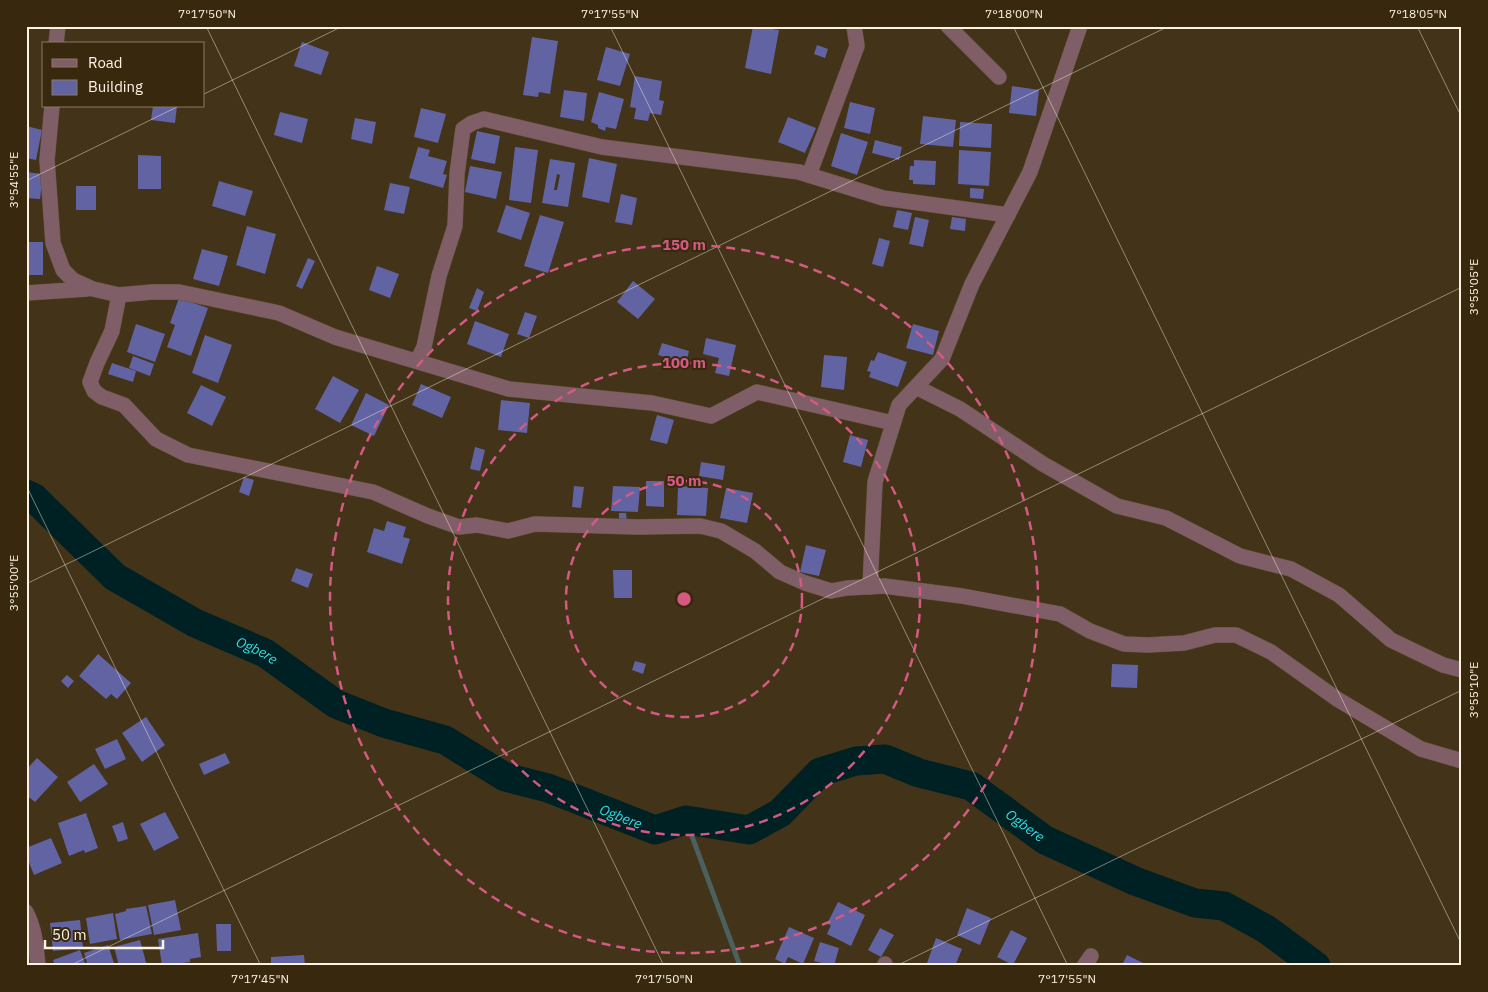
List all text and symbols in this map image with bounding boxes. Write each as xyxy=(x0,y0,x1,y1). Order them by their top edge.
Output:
text: 7°17'50"N xyxy=(178,6,236,21)
text: 7°17'55"N xyxy=(581,6,639,21)
text: 7°18'00"N xyxy=(985,6,1043,21)
text: 7°18'05"N xyxy=(1389,6,1447,21)
legend xyxy=(42,42,205,108)
text: Road xyxy=(88,53,123,72)
text: Building xyxy=(88,77,143,96)
text: 3°54'55"E xyxy=(6,152,21,208)
text: 150 m xyxy=(662,235,706,254)
text: 3°55'05"E xyxy=(1466,259,1481,315)
text: 100 m xyxy=(662,353,706,372)
text: 50 m xyxy=(667,471,701,490)
text: 3°55'00"E xyxy=(6,555,21,611)
centre of rings xyxy=(675,590,693,608)
water label: Ogbere xyxy=(233,633,281,668)
text: 3°55'10"E xyxy=(1466,662,1481,718)
water label: Ogbere xyxy=(597,800,645,833)
water label: Ogbere xyxy=(1002,805,1048,846)
scale bar xyxy=(45,917,162,949)
text: 50 m xyxy=(52,925,87,944)
text: 7°17'45"N xyxy=(231,971,289,986)
text: 7°17'50"N xyxy=(635,971,693,986)
text: 7°17'55"N xyxy=(1038,971,1096,986)

